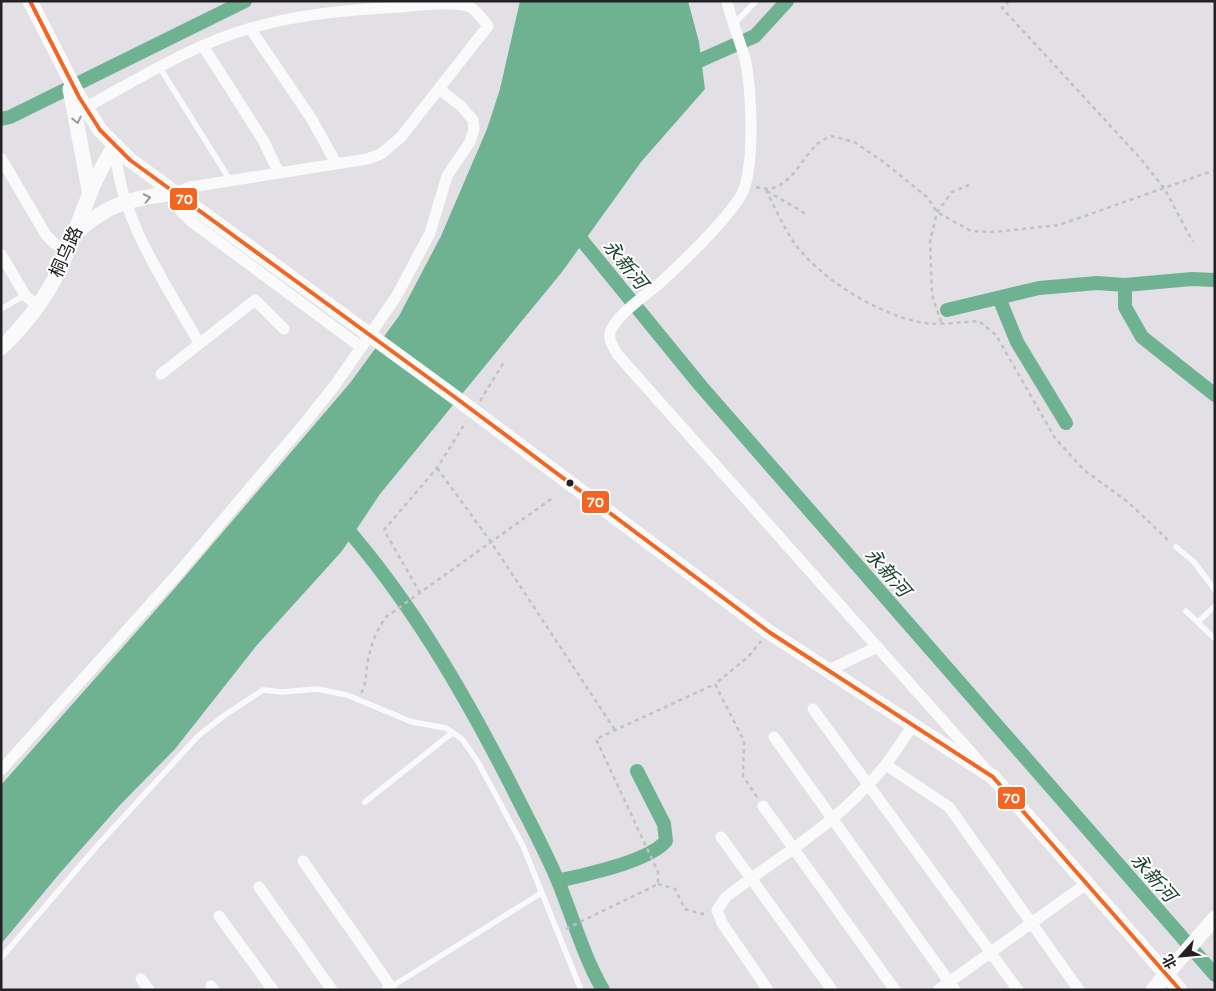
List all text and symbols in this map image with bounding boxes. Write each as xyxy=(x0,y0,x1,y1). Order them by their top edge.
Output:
one-way arrow xyxy=(71,116,82,125)
line badge: 70 xyxy=(169,187,198,211)
text: 70 xyxy=(175,191,193,208)
one-way arrow xyxy=(142,193,151,203)
street label: 桐乌路 xyxy=(45,223,87,281)
water label: 永新河 xyxy=(599,236,654,297)
unlabelled marker xyxy=(565,478,575,488)
line badge: 70 xyxy=(581,490,610,514)
text: 70 xyxy=(586,494,604,511)
water label: 永新河 xyxy=(860,544,917,604)
line badge: 70 xyxy=(997,786,1026,810)
text: 70 xyxy=(1002,790,1020,807)
water label: 永新河 xyxy=(1126,849,1183,909)
north arrow xyxy=(1156,931,1206,981)
text: 北 xyxy=(1159,952,1181,972)

